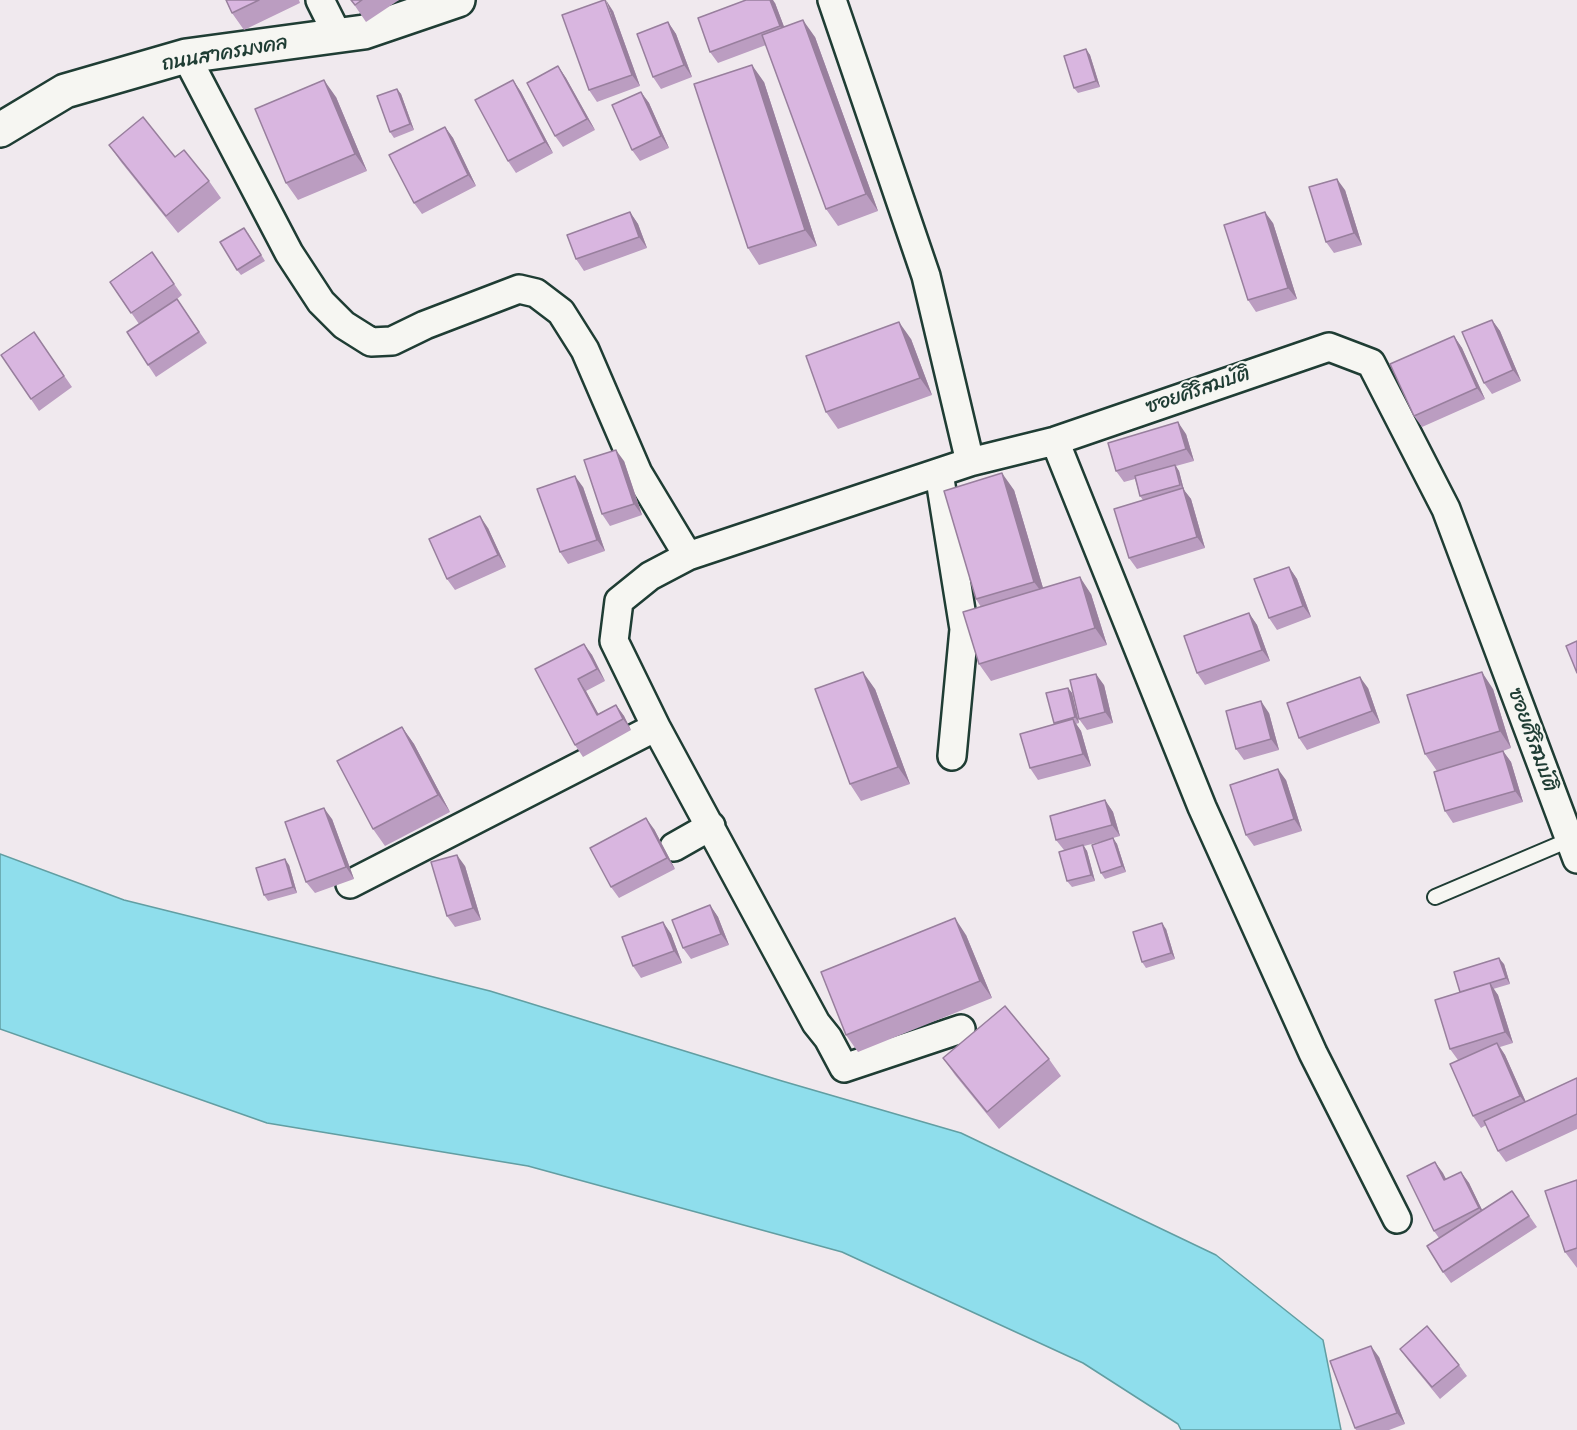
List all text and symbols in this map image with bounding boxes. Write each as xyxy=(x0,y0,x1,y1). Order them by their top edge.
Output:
street label: ถนนสาครมงคล xyxy=(160,31,290,77)
street label: ซอยศิริสมบัติ xyxy=(1143,362,1253,420)
street label: ซอยศิริสมบัติ xyxy=(1502,685,1562,795)

